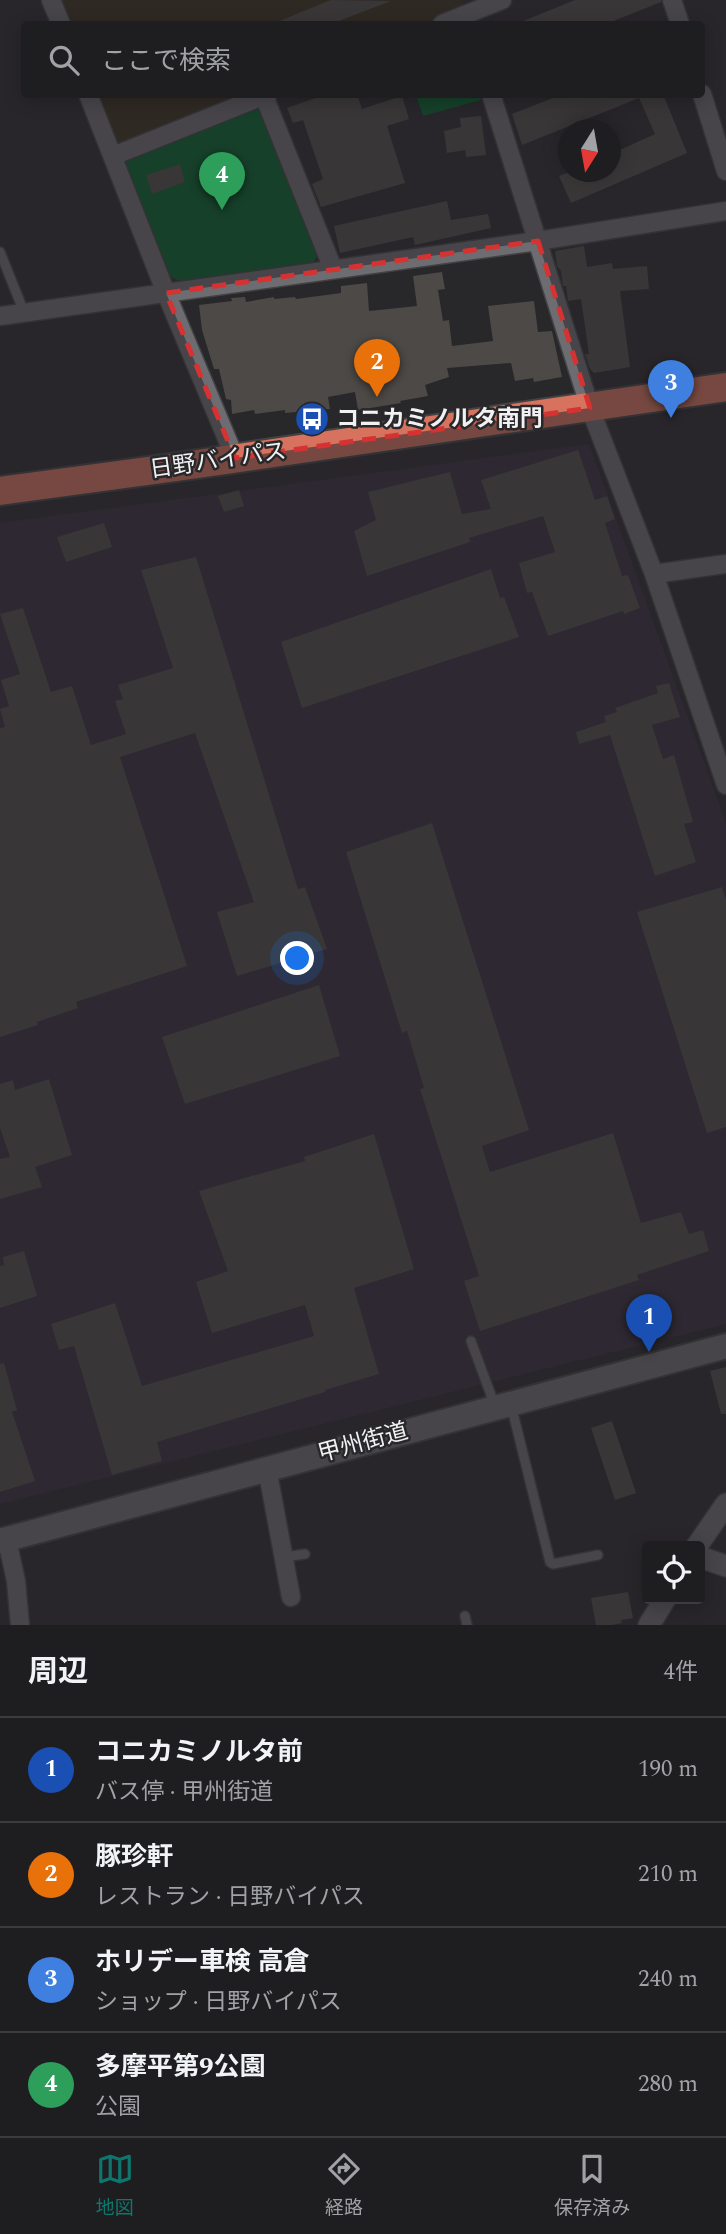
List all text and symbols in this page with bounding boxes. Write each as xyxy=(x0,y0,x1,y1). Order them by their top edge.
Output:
search box xyxy=(21,21,705,98)
icon: search xyxy=(45,41,83,79)
text: ここで検索 xyxy=(101,41,231,81)
north arrow xyxy=(558,119,621,182)
pin: 4 xyxy=(199,152,245,210)
pin: 2 xyxy=(354,339,400,397)
pin: 3 xyxy=(648,360,694,418)
bus stop icon: コニカミノルタ南門 xyxy=(293,400,331,438)
place label: コニカミノルタ南門 xyxy=(336,402,543,437)
street label: 日野バイパス xyxy=(147,434,289,488)
your location xyxy=(280,941,314,975)
pin: 1 xyxy=(626,1294,672,1352)
street label: 甲州街道 xyxy=(314,1414,412,1472)
map controls xyxy=(642,1541,705,1604)
button: locate xyxy=(642,1541,705,1604)
text: 周辺 xyxy=(28,1649,88,1695)
text: 4件 xyxy=(664,1655,698,1690)
text: コニカミノルタ前 xyxy=(95,1732,303,1772)
text: 1 xyxy=(45,1752,57,1787)
text: 190 m xyxy=(638,1752,698,1787)
text: バス停 · 甲州街道 xyxy=(95,1775,273,1810)
text: 豚珍軒 xyxy=(95,1837,173,1877)
text: 2 xyxy=(45,1857,57,1892)
text: 210 m xyxy=(638,1857,698,1892)
text: レストラン · 日野バイパス xyxy=(95,1880,365,1915)
text: ホリデー車検 高倉 xyxy=(95,1942,310,1982)
text: 3 xyxy=(45,1962,57,1997)
text: 240 m xyxy=(638,1962,698,1997)
text: ショップ · 日野バイパス xyxy=(95,1985,342,2020)
text: 多摩平第9公園 xyxy=(95,2047,266,2087)
text: 4 xyxy=(45,2067,57,2102)
text: 280 m xyxy=(638,2067,698,2102)
text: 公園 xyxy=(95,2090,141,2125)
tab: 地図 xyxy=(96,2150,134,2223)
tab: 経路 xyxy=(325,2150,363,2223)
tab: 保存済み xyxy=(554,2150,630,2223)

